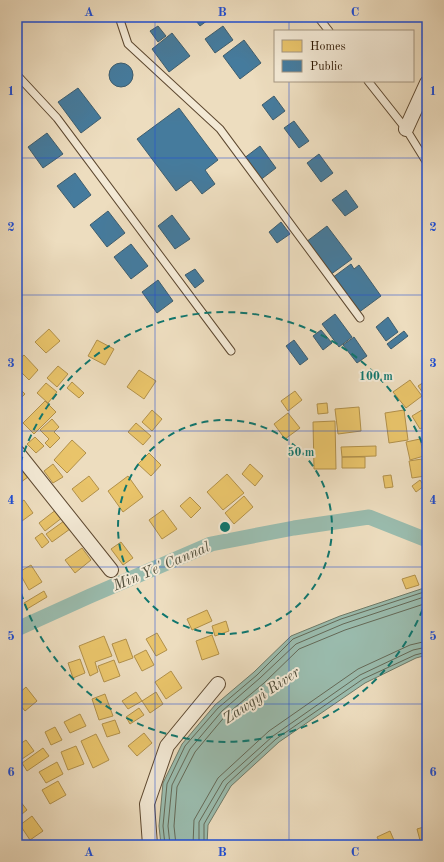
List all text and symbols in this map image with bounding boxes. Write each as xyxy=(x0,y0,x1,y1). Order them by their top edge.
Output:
text: A xyxy=(84,6,94,19)
text: B xyxy=(217,6,227,19)
text: C xyxy=(351,6,359,19)
legend xyxy=(274,30,414,82)
text: Homes xyxy=(310,41,346,53)
text: Public xyxy=(310,61,342,73)
text: 1 xyxy=(7,85,15,98)
text: 1 xyxy=(429,85,437,98)
text: 2 xyxy=(7,221,15,234)
text: 2 xyxy=(429,221,437,234)
text: 3 xyxy=(7,357,15,370)
text: 3 xyxy=(429,357,437,370)
text: 100 m xyxy=(359,371,393,383)
text: 50 m xyxy=(288,446,315,459)
text: 4 xyxy=(7,494,15,507)
text: 4 xyxy=(429,494,437,507)
centre of rings xyxy=(218,520,232,534)
water label: Min Ye' Cannal xyxy=(110,540,213,595)
text: 5 xyxy=(7,630,15,643)
text: 5 xyxy=(429,630,437,643)
water label: Zawgyi River xyxy=(221,665,303,727)
text: 6 xyxy=(7,766,15,779)
text: 6 xyxy=(429,766,437,779)
text: A xyxy=(84,846,94,859)
text: B xyxy=(217,846,227,859)
text: C xyxy=(351,846,359,859)

